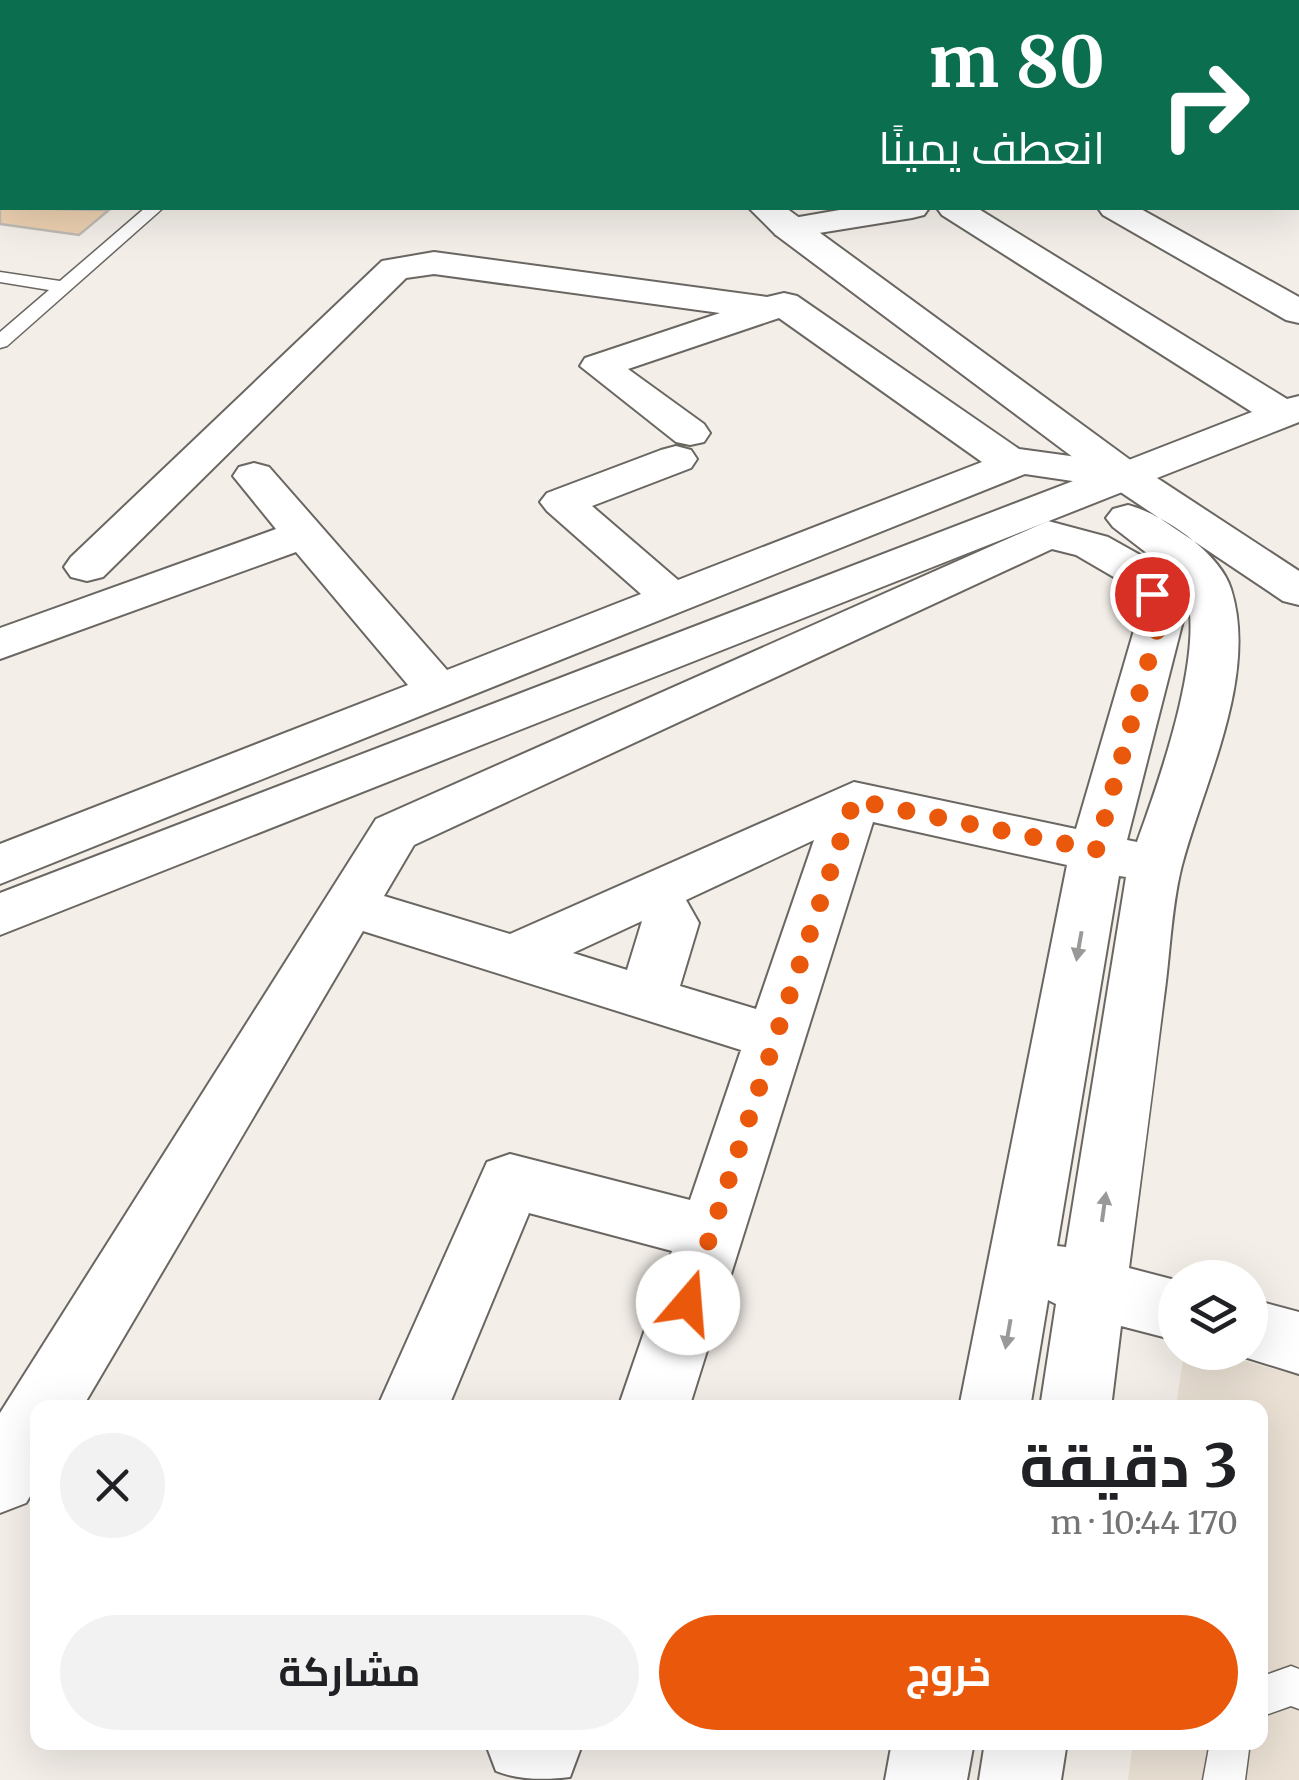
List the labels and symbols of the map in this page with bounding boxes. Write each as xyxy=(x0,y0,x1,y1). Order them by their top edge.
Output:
pin xyxy=(1110,552,1195,637)
one-way arrow xyxy=(1071,930,1086,962)
one-way arrow xyxy=(1097,1191,1113,1222)
position arrow xyxy=(636,1251,740,1355)
one-way arrow xyxy=(999,1319,1015,1350)

